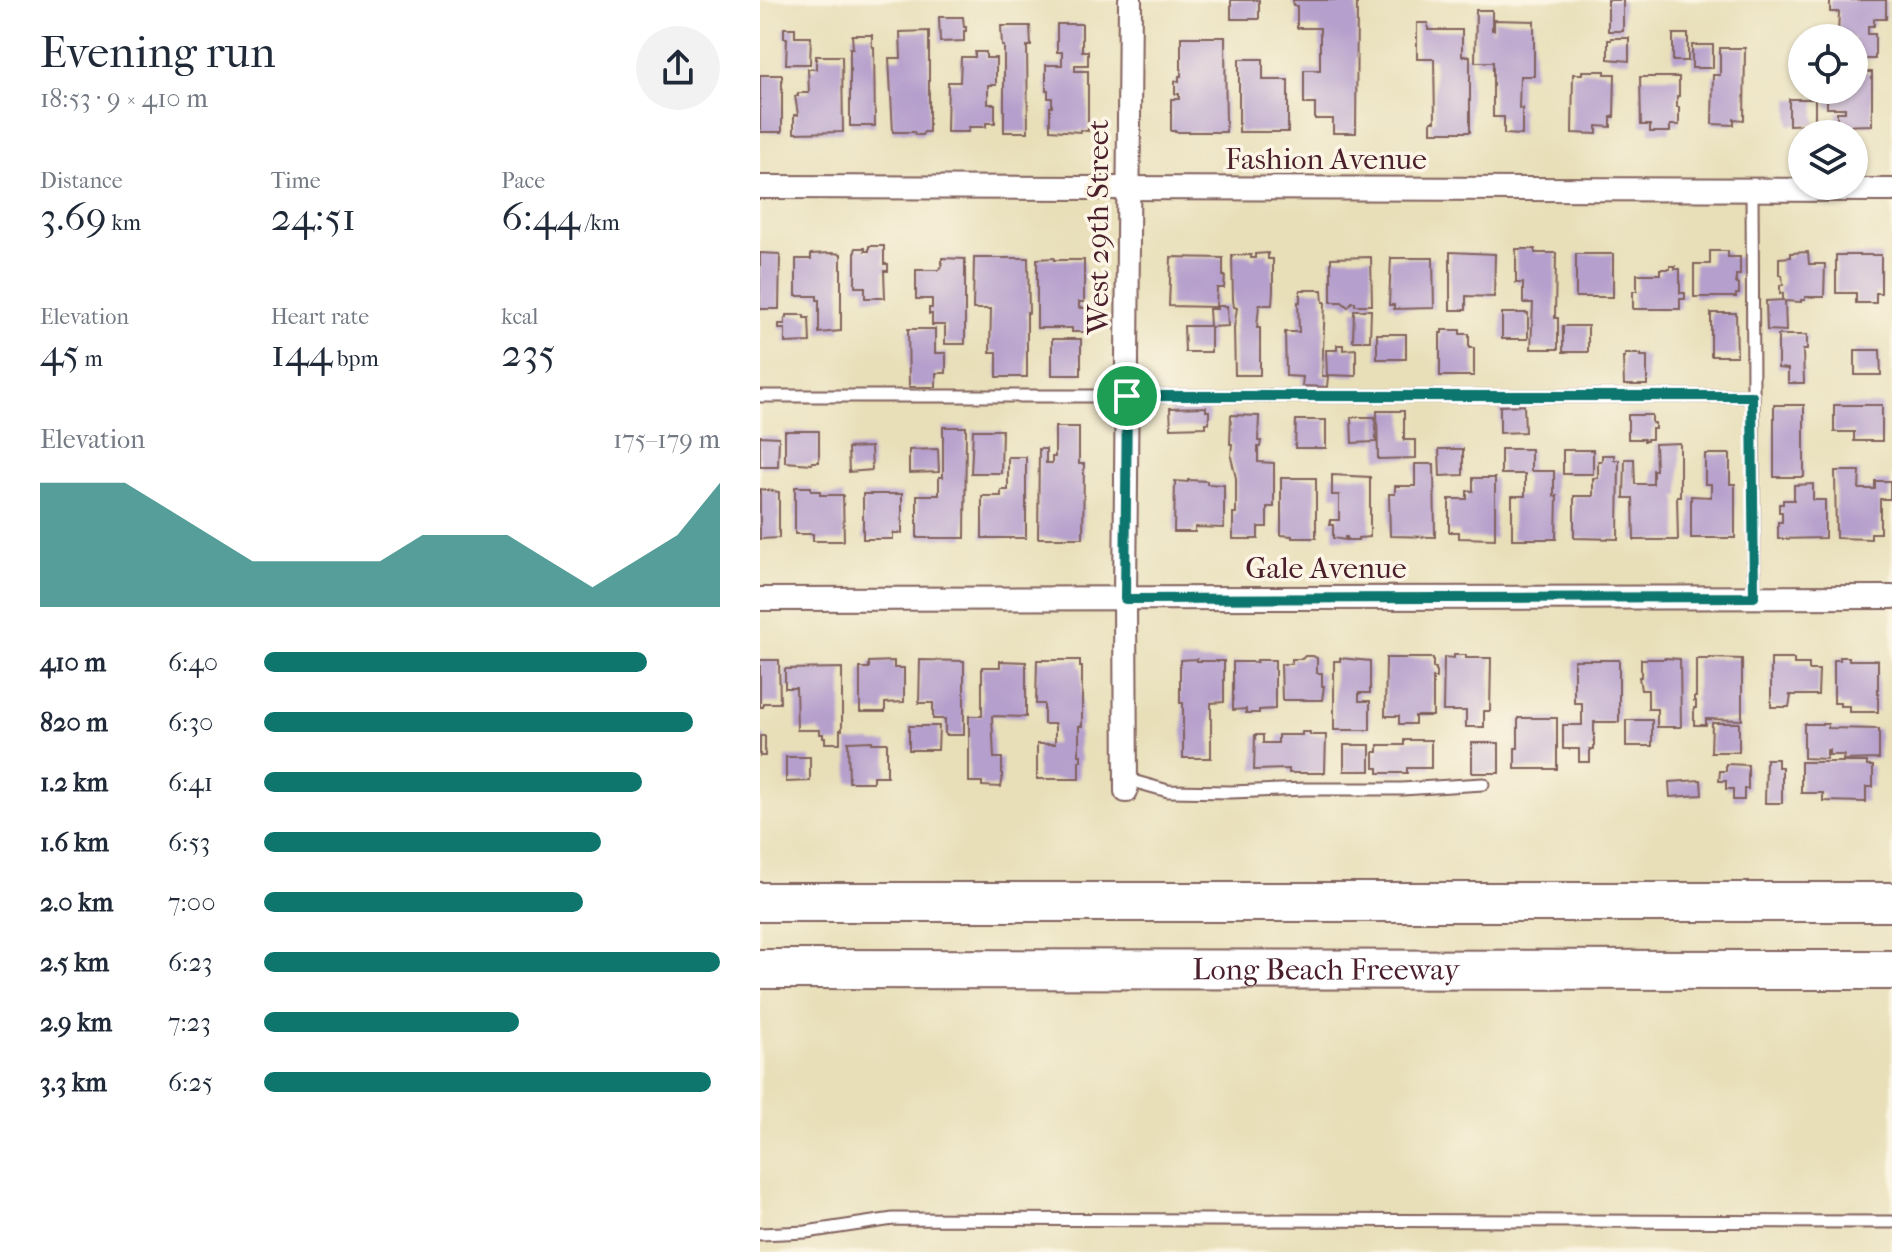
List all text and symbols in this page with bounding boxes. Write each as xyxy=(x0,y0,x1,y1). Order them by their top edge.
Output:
map controls xyxy=(1788,24,1868,200)
button: locate xyxy=(1788,24,1868,104)
button: share xyxy=(636,26,720,110)
text: Evening run xyxy=(40,27,275,78)
text: 18:53 · 9 × 410 m xyxy=(40,83,208,114)
street label: West 29th Street xyxy=(1081,119,1116,335)
button: layers xyxy=(1788,120,1868,200)
street label: Fashion Avenue xyxy=(1225,142,1427,177)
text: Distance xyxy=(40,168,123,194)
text: Time xyxy=(271,168,321,194)
text: Pace xyxy=(501,168,545,194)
text: 3.69 xyxy=(40,194,107,240)
text: 24:51 xyxy=(271,194,356,240)
text: 6:44 xyxy=(501,194,580,240)
text: km xyxy=(107,210,141,236)
text: /km xyxy=(580,210,620,236)
text: Elevation xyxy=(40,304,129,330)
text: Heart rate xyxy=(271,304,369,330)
text: kcal xyxy=(501,304,538,330)
text: 45 xyxy=(40,330,80,376)
text: 144 xyxy=(271,330,332,376)
text: 235 xyxy=(501,330,556,376)
text: m xyxy=(80,346,103,372)
text: bpm xyxy=(332,346,379,372)
pin xyxy=(1093,362,1161,430)
icon: arrive xyxy=(1105,374,1149,418)
text: Elevation xyxy=(40,424,145,455)
text: 175–179 m xyxy=(613,424,720,455)
street label: Gale Avenue xyxy=(1245,551,1407,586)
text: 410 m xyxy=(40,647,106,678)
text: 6:40 xyxy=(168,647,218,678)
text: 820 m xyxy=(40,707,108,738)
text: 6:30 xyxy=(168,707,213,738)
text: 1.2 km xyxy=(40,767,108,798)
text: 6:41 xyxy=(168,767,213,798)
text: 1.6 km xyxy=(40,827,109,858)
text: 6:53 xyxy=(168,827,210,858)
text: 2.0 km xyxy=(40,887,113,918)
text: 7:00 xyxy=(168,887,216,918)
text: 2.5 km xyxy=(40,947,109,978)
text: 6:23 xyxy=(168,947,212,978)
street label: Long Beach Freeway xyxy=(1192,952,1461,988)
text: 2.9 km xyxy=(40,1007,112,1038)
text: 7:23 xyxy=(168,1007,211,1038)
text: 3.3 km xyxy=(40,1067,107,1098)
text: 6:25 xyxy=(168,1067,213,1098)

